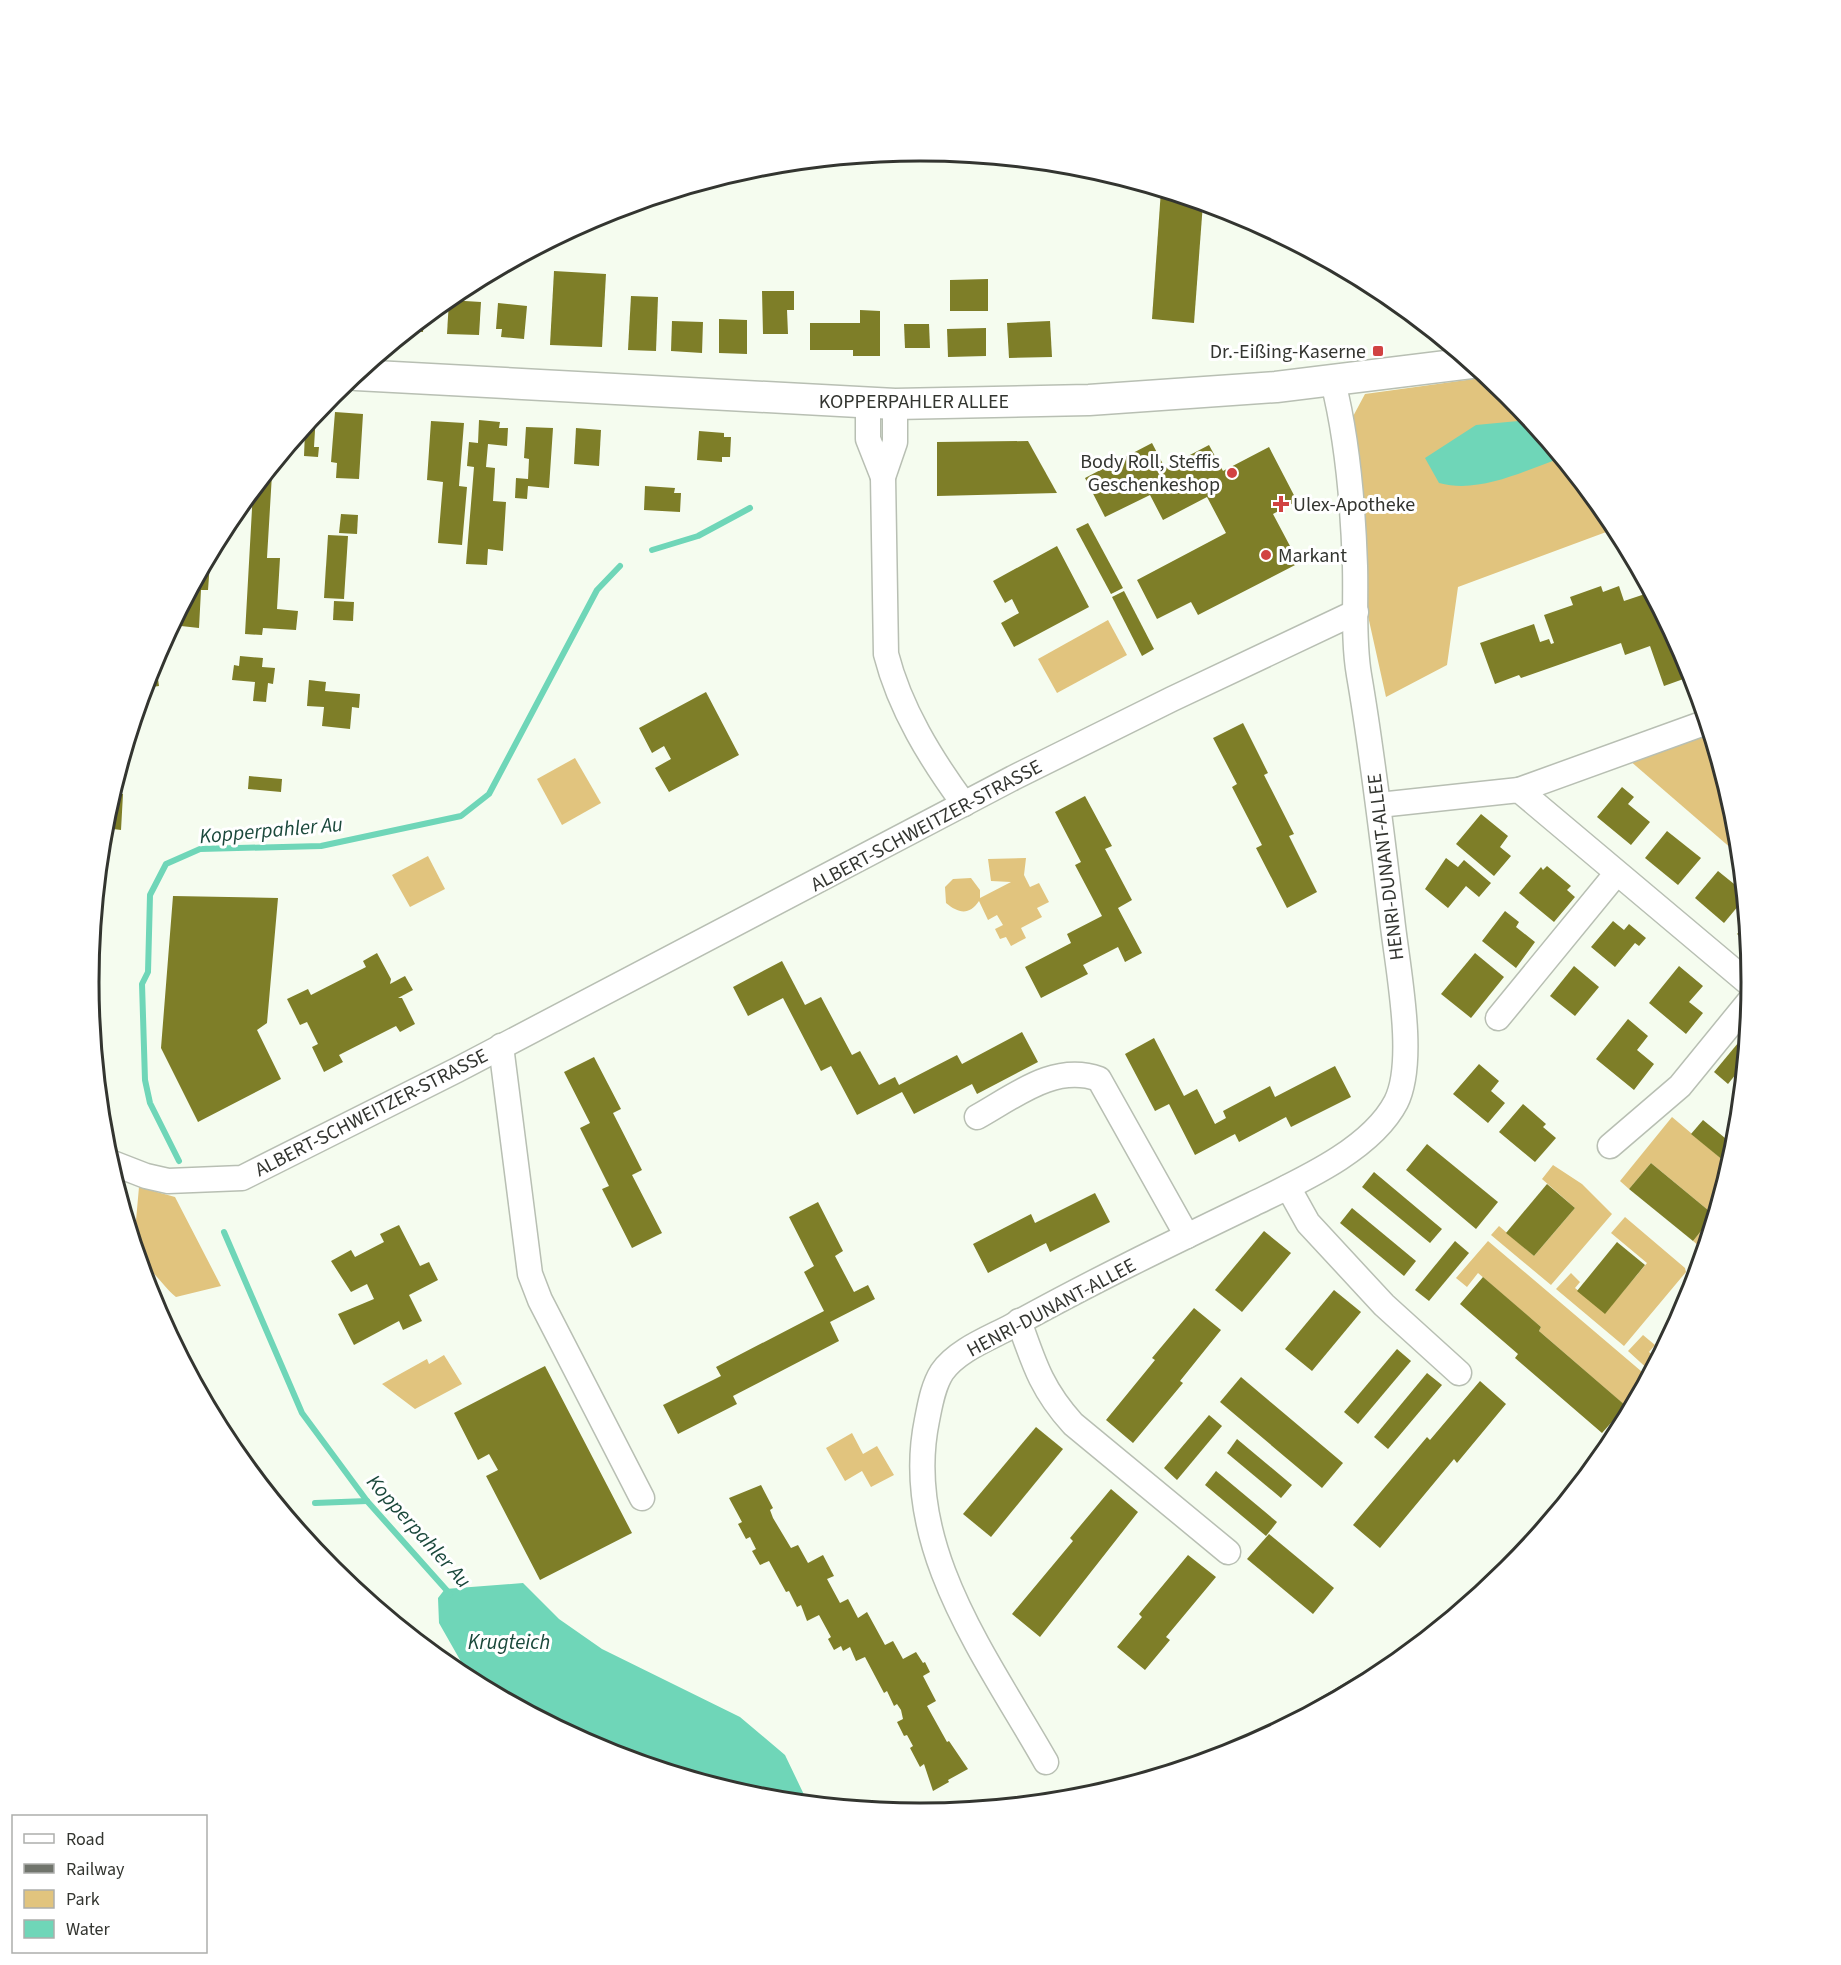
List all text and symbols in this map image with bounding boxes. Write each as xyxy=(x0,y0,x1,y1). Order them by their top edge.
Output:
place label: Dr.-Eißing-Kaserne xyxy=(1210,338,1366,366)
marker: Dr.-Eißing-Kaserne xyxy=(1371,344,1385,358)
street label: KOPPERPAHLER ALLEE xyxy=(819,388,1009,416)
place label: Body Roll, Steffis Geschenkeshop xyxy=(1080,448,1220,499)
marker: Body Roll, Steffis Geschenkeshop xyxy=(1225,466,1239,480)
place label: Ulex-Apotheke xyxy=(1293,491,1415,519)
marker: Ulex-Apotheke xyxy=(1274,497,1288,511)
place label: Markant xyxy=(1278,542,1347,570)
marker: Markant xyxy=(1259,548,1273,562)
street label: ALBERT-SCHWEITZER-STRASSE xyxy=(806,753,1047,899)
street label: HENRI-DUNANT-ALLEE xyxy=(1361,772,1411,962)
water label: Kopperpahler Au xyxy=(198,809,344,851)
street label: ALBERT-SCHWEITZER-STRASSE xyxy=(250,1042,493,1184)
street label: HENRI-DUNANT-ALLEE xyxy=(962,1251,1141,1364)
water label: Kopperpahler Au xyxy=(360,1468,478,1594)
water label: Krugteich xyxy=(468,1627,550,1657)
legend xyxy=(12,1815,207,1953)
text: Road xyxy=(66,1827,105,1852)
text: Railway xyxy=(66,1857,125,1882)
text: Park xyxy=(66,1887,100,1912)
text: Water xyxy=(66,1917,110,1942)

